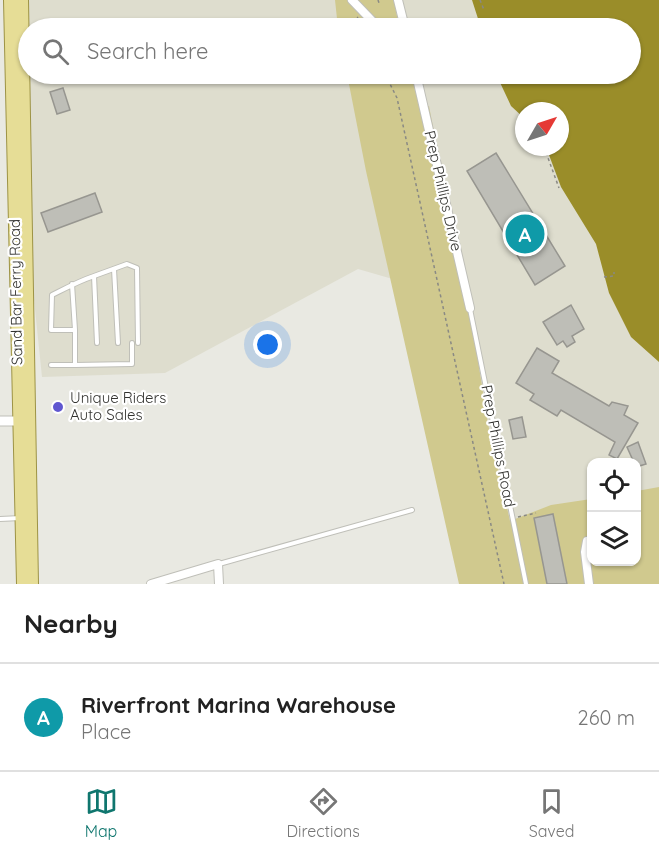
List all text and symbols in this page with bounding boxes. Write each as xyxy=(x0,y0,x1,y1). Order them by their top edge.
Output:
search box xyxy=(18,18,641,84)
icon: search xyxy=(39,35,72,68)
text: Search here xyxy=(87,37,208,65)
north arrow xyxy=(515,102,569,156)
street label: Prep Phillips Drive xyxy=(420,129,467,253)
pin: A xyxy=(506,212,544,256)
street label: Sand Bar Ferry Road xyxy=(5,219,26,365)
your location xyxy=(253,330,282,359)
street label: Prep Phillips Road xyxy=(477,383,520,509)
place label: Unique Riders Auto Sales xyxy=(70,388,166,424)
marker: Unique Riders Auto Sales xyxy=(51,400,65,414)
map controls xyxy=(587,458,641,566)
button: locate xyxy=(587,458,641,512)
button: layers xyxy=(587,512,641,566)
text: Nearby xyxy=(24,607,118,640)
text: Riverfront Marina Warehouse xyxy=(81,691,396,719)
text: A xyxy=(37,705,50,730)
text: 260 m xyxy=(578,705,635,730)
text: Place xyxy=(81,719,131,744)
tab: Map xyxy=(85,785,118,841)
tab: Directions xyxy=(287,785,360,841)
tab: Saved xyxy=(529,785,574,841)

